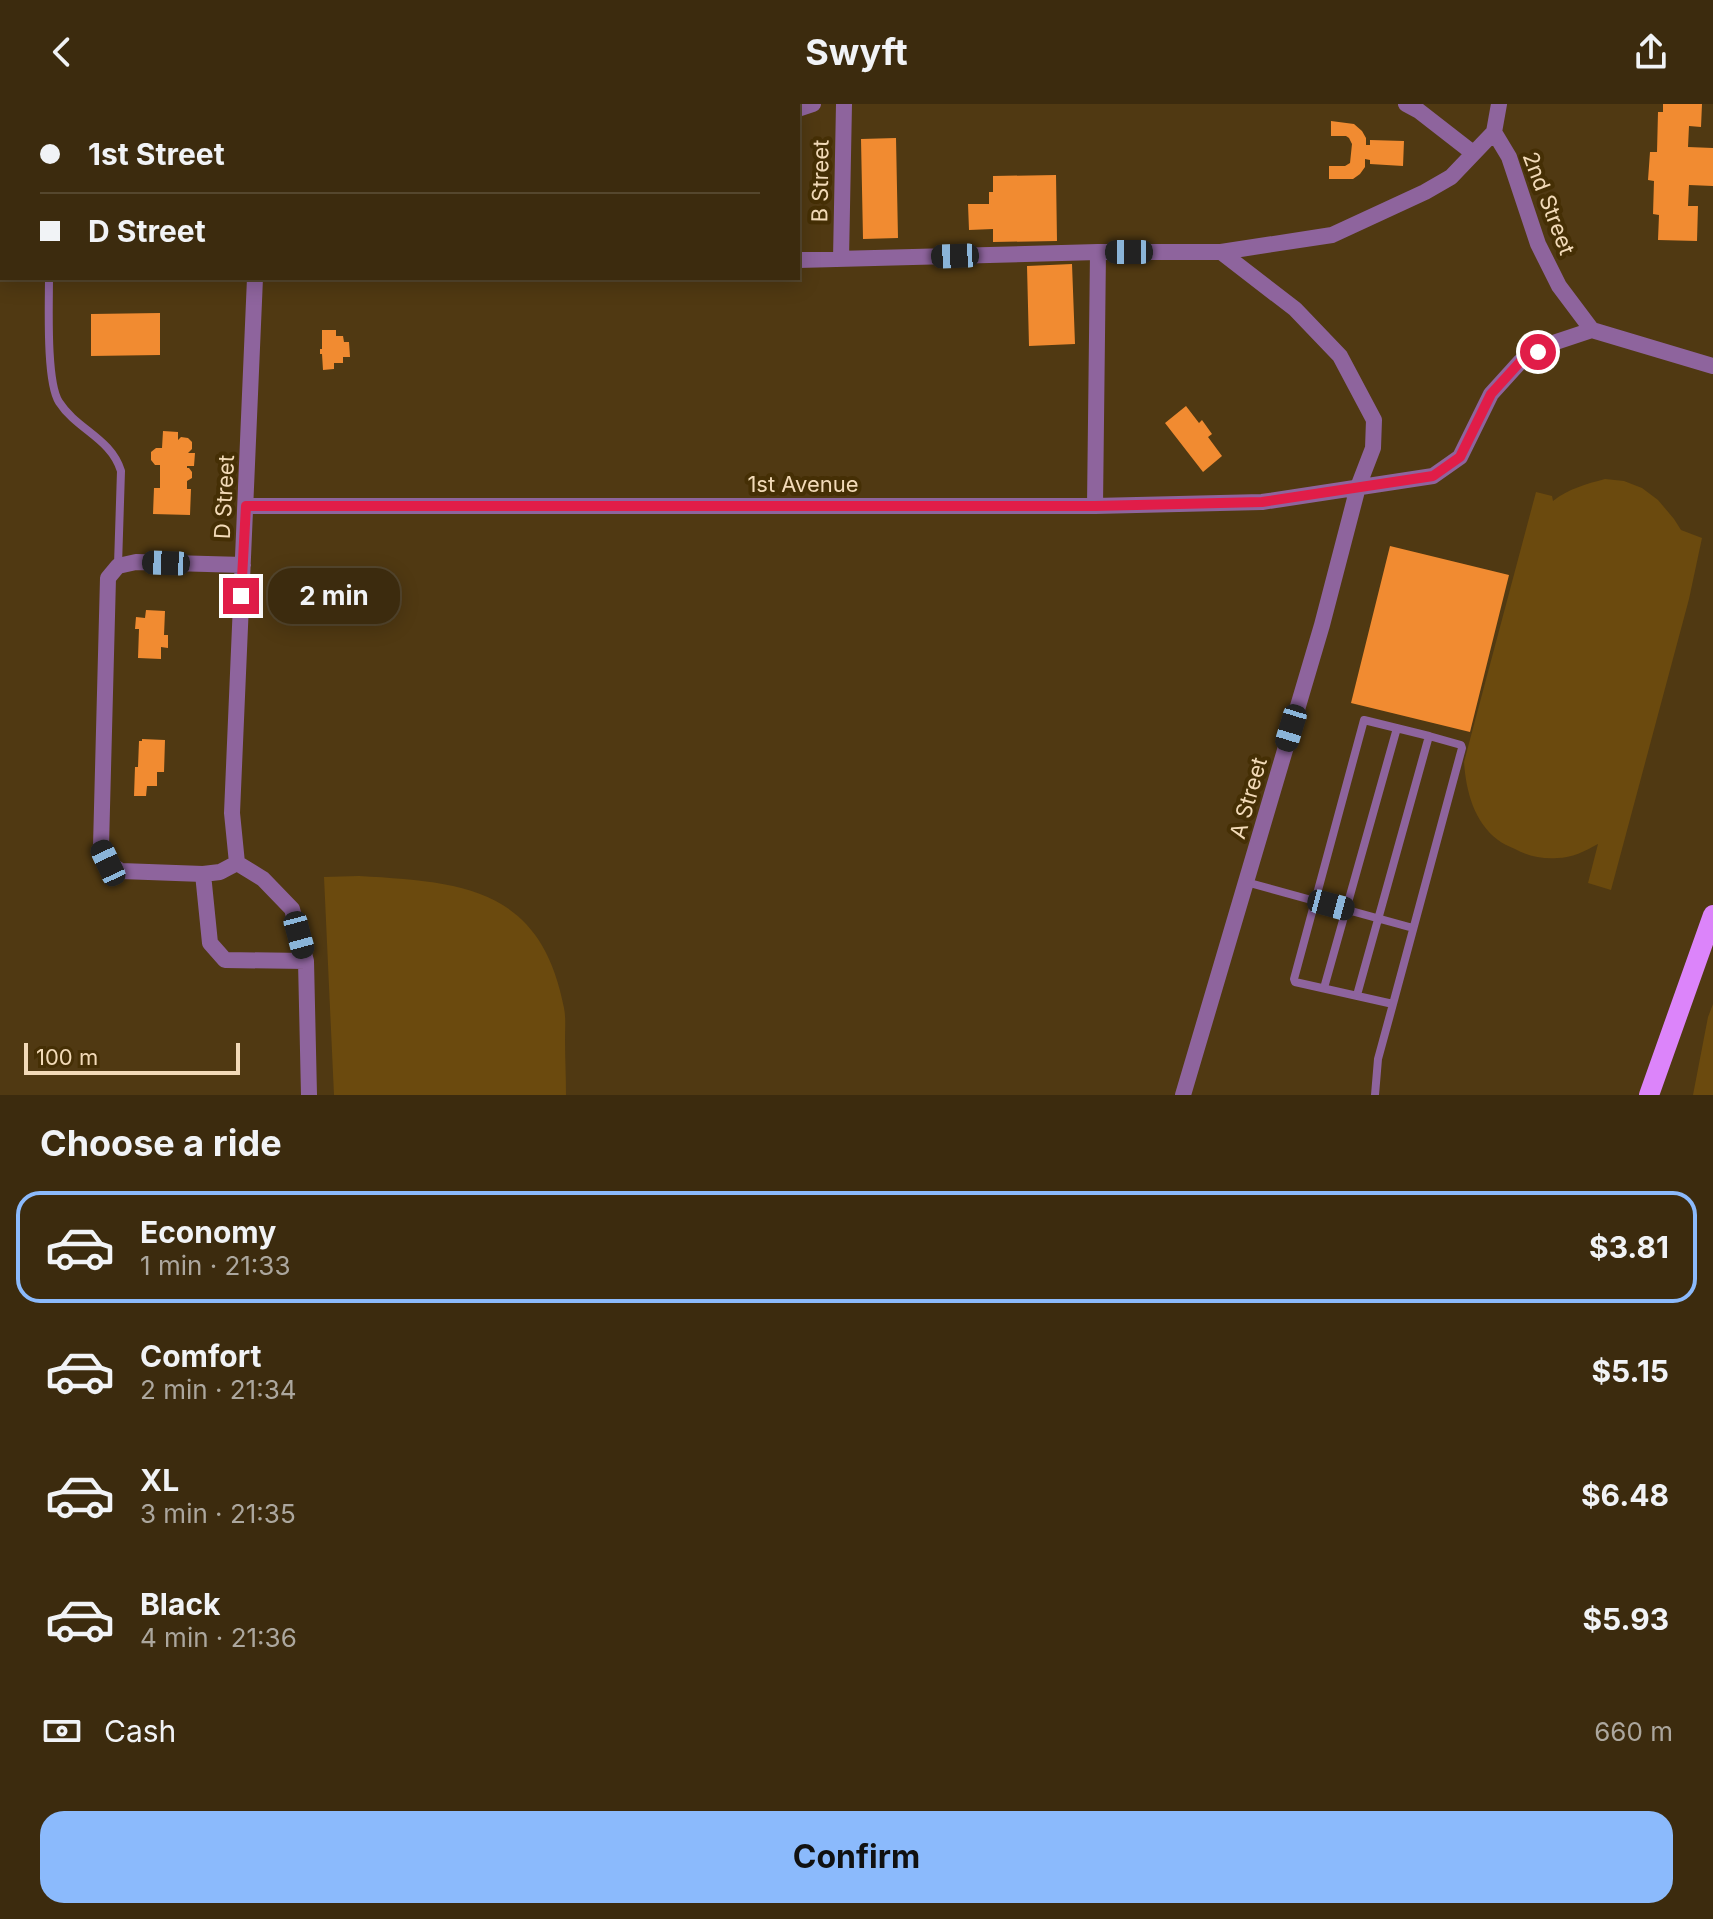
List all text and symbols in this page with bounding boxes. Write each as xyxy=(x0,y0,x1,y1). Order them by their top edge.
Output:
icon: back xyxy=(40,30,84,74)
text: Swyft xyxy=(805,30,908,74)
icon: share xyxy=(1629,30,1673,74)
text: 1st Street xyxy=(88,136,225,172)
street label: B Street xyxy=(806,139,834,223)
street label: 2nd Street xyxy=(1517,148,1581,258)
text: D Street xyxy=(88,213,206,249)
car xyxy=(1105,240,1153,264)
car xyxy=(931,243,979,269)
route start xyxy=(1520,334,1556,370)
street label: D Street xyxy=(209,454,239,540)
street label: 1st Avenue xyxy=(747,471,859,497)
car xyxy=(142,550,190,576)
callout: 2 min xyxy=(269,568,401,624)
route end xyxy=(223,578,259,614)
text: 2 min xyxy=(299,580,369,611)
car xyxy=(1273,702,1309,754)
street label: A Street xyxy=(1224,754,1272,842)
car xyxy=(87,836,129,890)
car xyxy=(1305,887,1357,923)
car xyxy=(281,909,317,961)
scale bar xyxy=(24,1039,240,1075)
text: 100 m xyxy=(36,1044,98,1070)
text: Choose a ride xyxy=(40,1121,282,1165)
icon: car xyxy=(44,1211,116,1283)
text: Economy xyxy=(140,1214,276,1250)
text: $3.81 xyxy=(1589,1229,1669,1265)
text: 1 min · 21:33 xyxy=(140,1250,290,1281)
icon: car xyxy=(44,1335,116,1407)
text: Comfort xyxy=(140,1338,261,1374)
text: $5.15 xyxy=(1591,1353,1669,1389)
text: 2 min · 21:34 xyxy=(140,1374,297,1405)
icon: car xyxy=(44,1459,116,1531)
text: XL xyxy=(140,1462,179,1498)
text: $6.48 xyxy=(1581,1477,1669,1513)
text: 3 min · 21:35 xyxy=(140,1498,296,1529)
icon: car xyxy=(44,1583,116,1655)
text: Black xyxy=(140,1586,220,1622)
text: $5.93 xyxy=(1582,1601,1669,1637)
text: 4 min · 21:36 xyxy=(140,1622,297,1653)
icon: cash xyxy=(40,1709,84,1753)
text: Cash xyxy=(104,1713,176,1749)
text: 660 m xyxy=(1594,1716,1673,1747)
button: Confirm xyxy=(40,1811,1673,1903)

